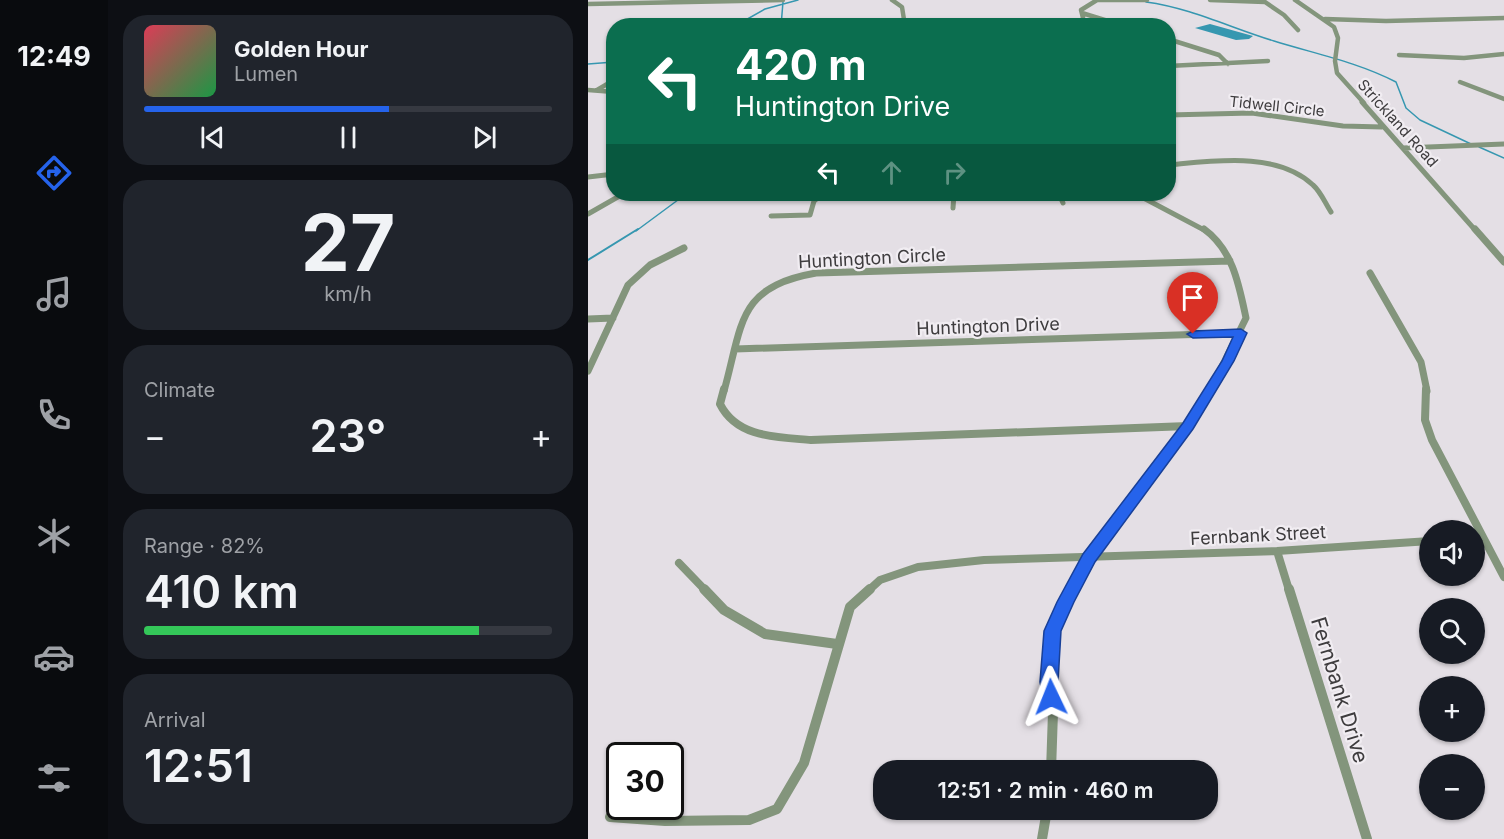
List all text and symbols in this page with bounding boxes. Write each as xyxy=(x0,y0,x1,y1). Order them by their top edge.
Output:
text: Golden Hour xyxy=(234,36,368,62)
text: 420 m xyxy=(735,39,866,90)
text: 12:49 xyxy=(17,40,91,73)
icon: left xyxy=(636,42,714,120)
text: Lumen xyxy=(234,62,298,86)
street label: Strickland Road xyxy=(1354,75,1442,171)
text: Huntington Drive xyxy=(735,90,950,123)
street label: Tidwell Circle xyxy=(1228,92,1326,120)
icon: previous xyxy=(196,121,229,154)
icon: pause xyxy=(332,121,365,154)
icon: next xyxy=(468,121,501,154)
icon: directions xyxy=(33,152,75,194)
icon: left xyxy=(812,156,845,189)
icon: ahead xyxy=(875,156,908,189)
icon: right xyxy=(938,156,971,189)
text: 27 xyxy=(301,195,395,290)
street label: Huntington Circle xyxy=(798,244,946,272)
pin xyxy=(1167,272,1218,334)
icon: music xyxy=(33,273,75,315)
icon: arrive xyxy=(1176,281,1209,314)
text: km/h xyxy=(324,282,372,306)
street label: Huntington Drive xyxy=(916,313,1060,339)
text: Climate xyxy=(144,378,215,402)
icon: phone xyxy=(33,394,75,436)
text: 23° xyxy=(310,408,386,463)
text: − xyxy=(144,416,166,456)
text: + xyxy=(530,416,552,456)
icon: climate xyxy=(33,515,75,557)
map controls xyxy=(1419,520,1485,820)
button: sound xyxy=(1419,520,1485,586)
street label: Fernbank Street xyxy=(1190,521,1326,549)
text: Range · 82% xyxy=(144,534,265,558)
text: 410 km xyxy=(144,564,299,619)
button: search xyxy=(1419,598,1485,664)
street label: Fernbank Drive xyxy=(1306,614,1374,766)
icon: car xyxy=(33,636,75,678)
position arrow xyxy=(1019,665,1083,729)
button: + xyxy=(1419,676,1485,742)
text: Arrival xyxy=(144,708,206,732)
text: 12:51 xyxy=(144,738,253,793)
speed limit sign: 30 xyxy=(606,742,684,820)
button: − xyxy=(1419,754,1485,820)
icon: filters xyxy=(33,757,75,799)
text: 12:51 · 2 min · 460 m xyxy=(937,777,1154,803)

